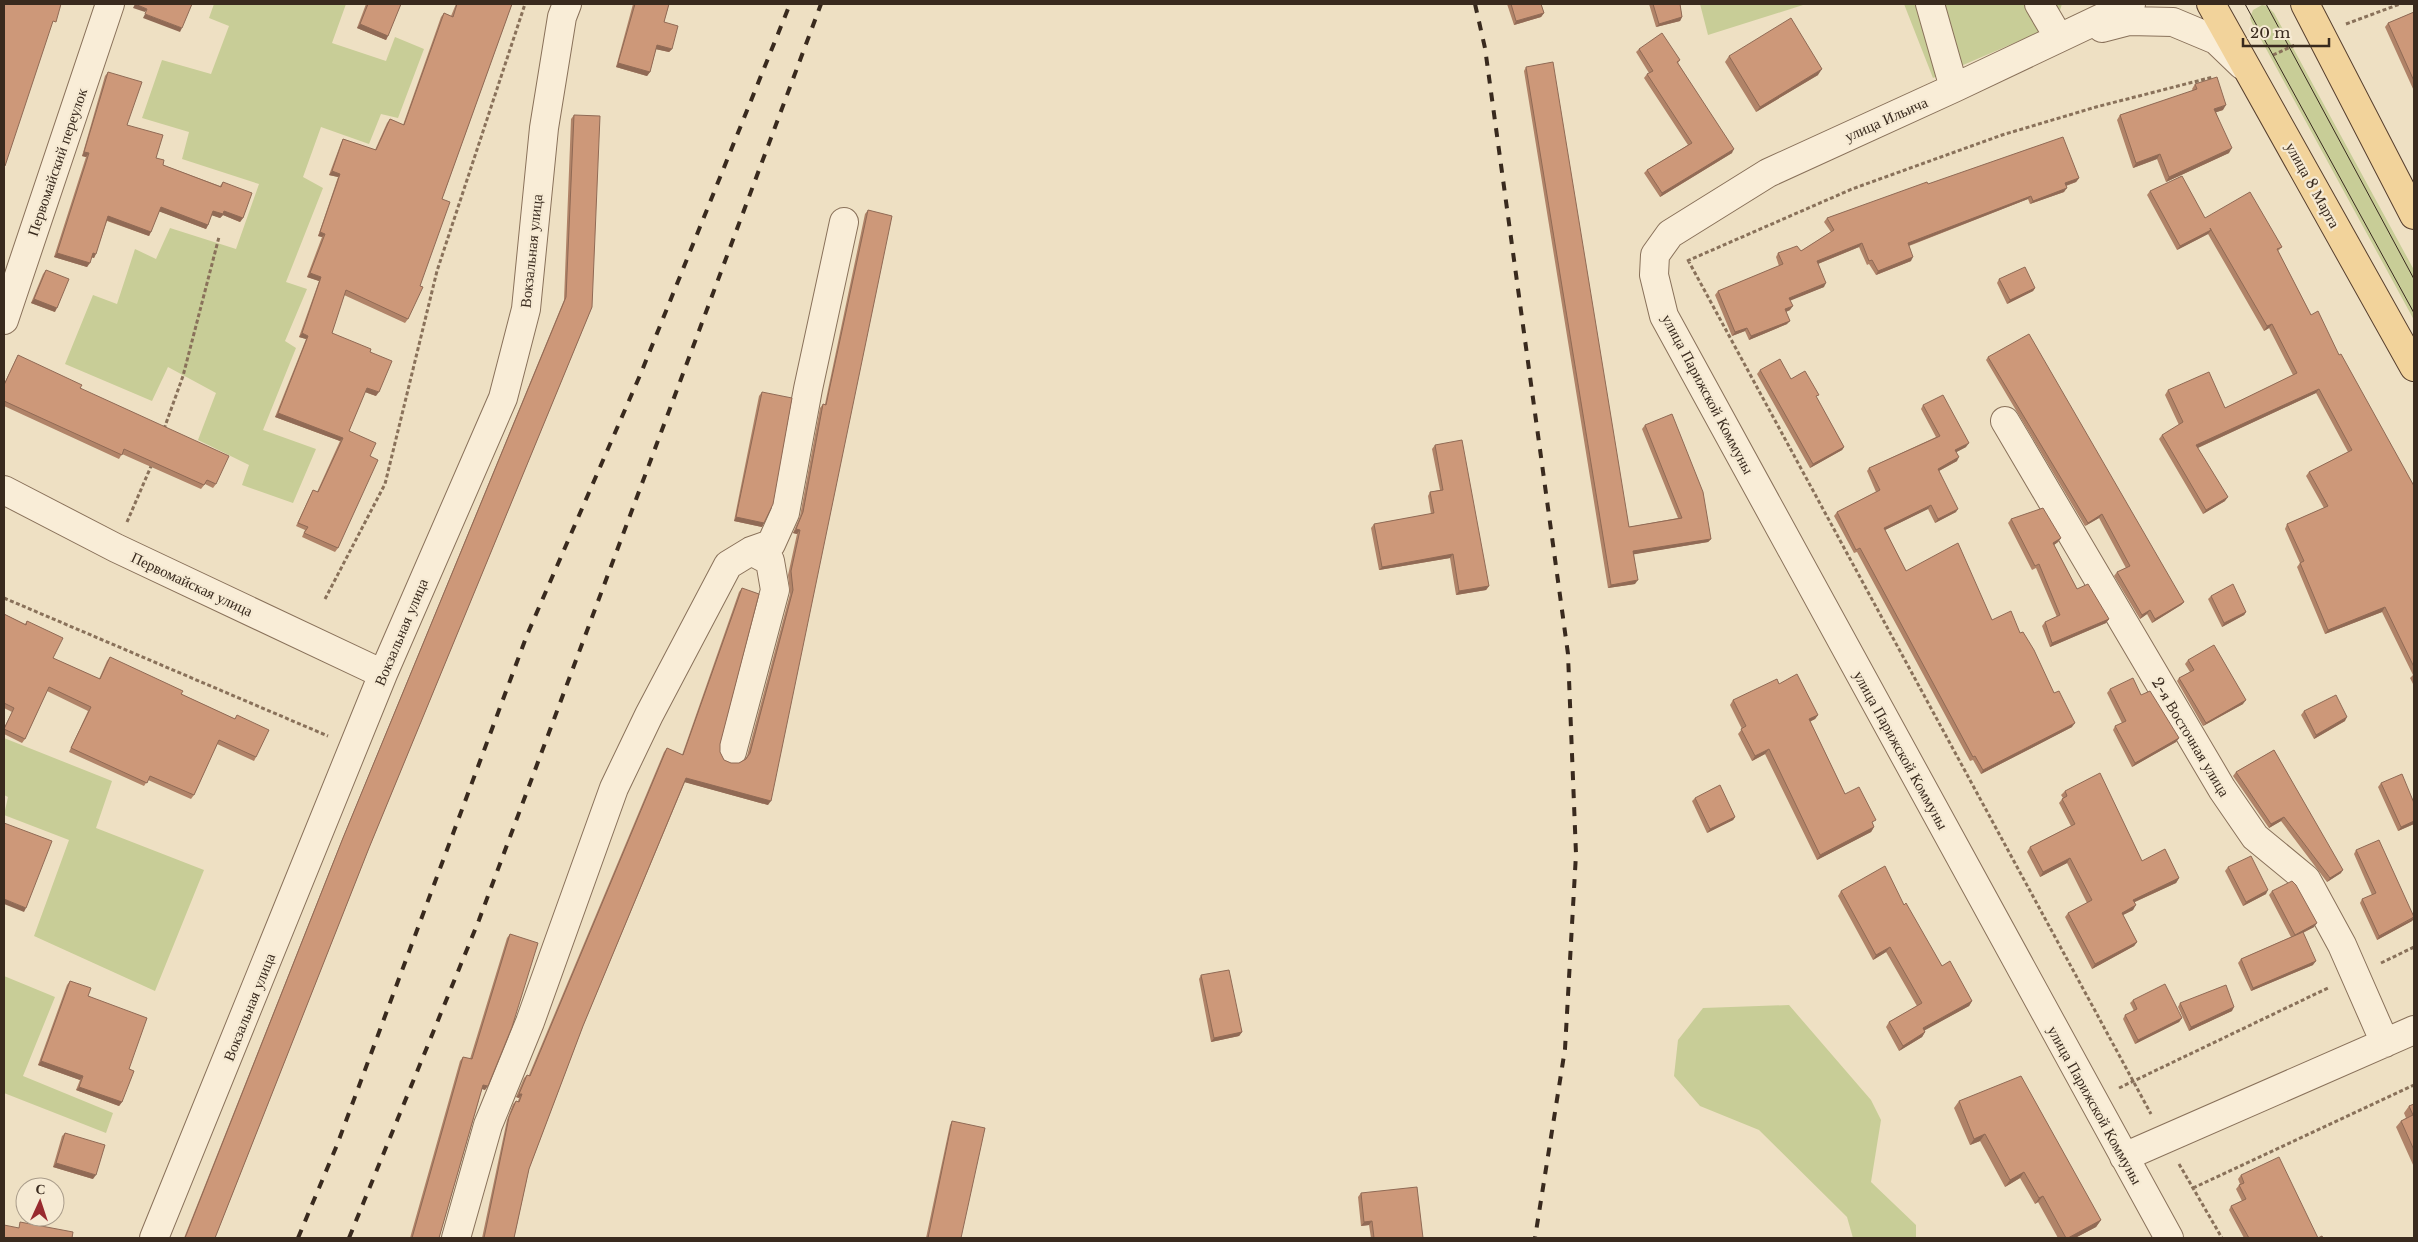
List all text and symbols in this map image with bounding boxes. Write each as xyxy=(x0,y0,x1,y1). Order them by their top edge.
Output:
scale bar xyxy=(2243,15,2329,47)
text: 20 m xyxy=(2250,23,2290,42)
street label: Первомайский переулок xyxy=(23,85,91,238)
street label: улица Ильича xyxy=(1842,92,1931,146)
street label: улица 8 Марта xyxy=(2282,139,2345,232)
street label: Вокзальная улица xyxy=(516,193,546,309)
street label: улица Парижской Коммуны xyxy=(1658,311,1758,477)
street label: Первомайская улица xyxy=(128,548,256,621)
street label: Вокзальная улица xyxy=(370,575,432,688)
street label: улица Парижской Коммуны xyxy=(1849,667,1953,833)
street label: 2-я Восточная улица xyxy=(2148,674,2234,800)
street label: Вокзальная улица xyxy=(219,950,279,1064)
street label: улица Парижской Коммуны xyxy=(2043,1022,2147,1188)
north arrow xyxy=(15,1177,65,1227)
text: С xyxy=(35,1180,46,1198)

